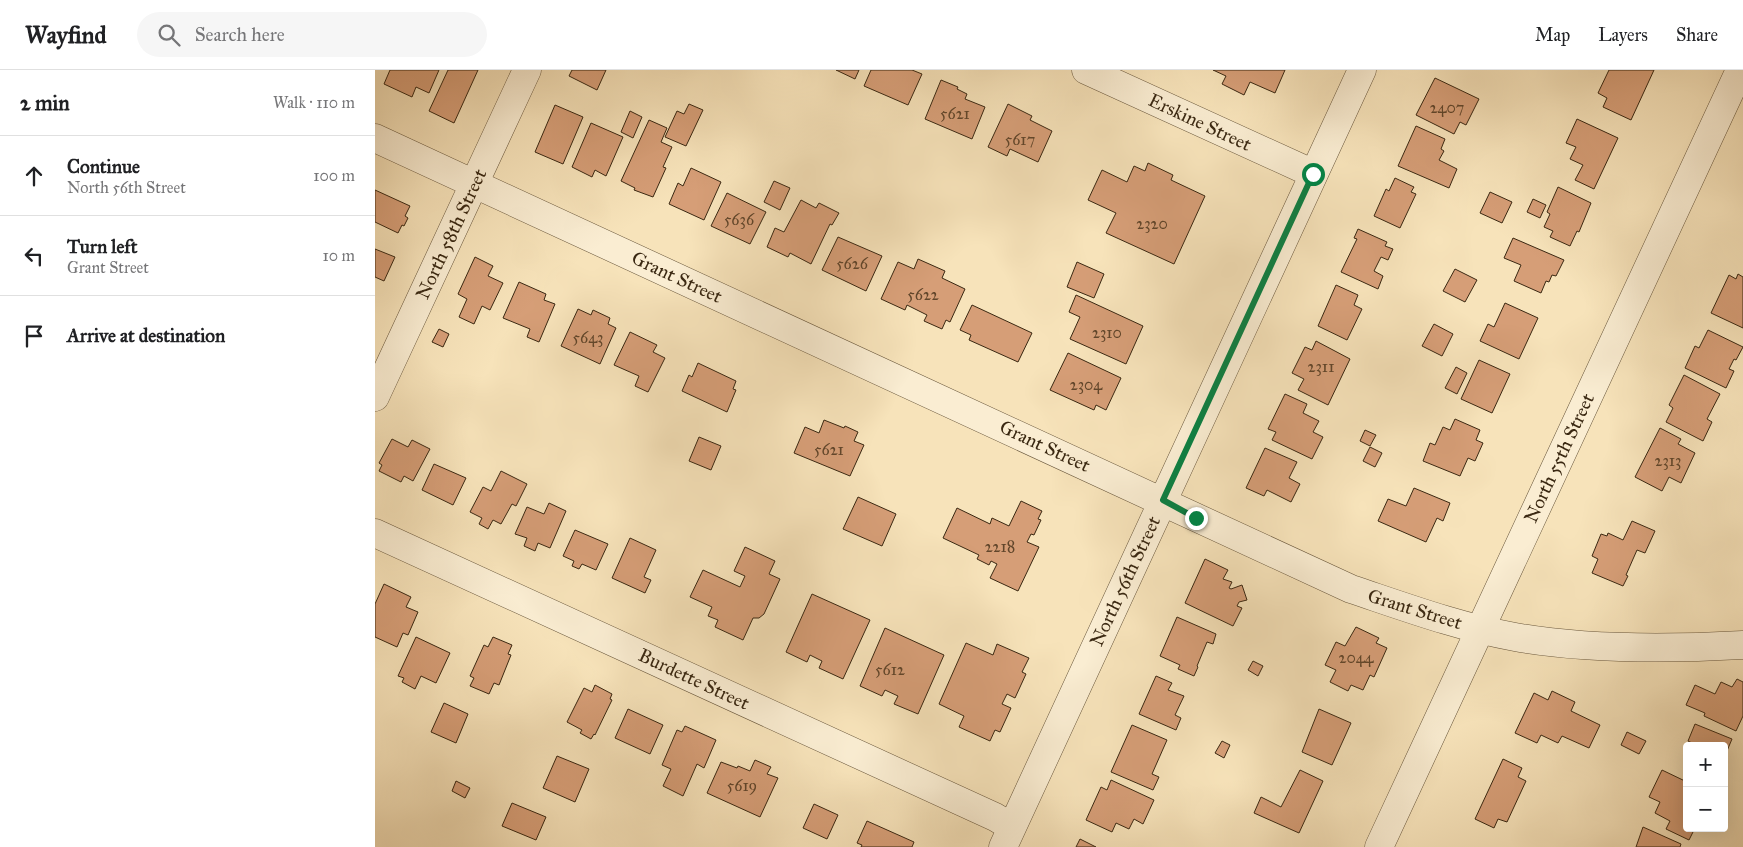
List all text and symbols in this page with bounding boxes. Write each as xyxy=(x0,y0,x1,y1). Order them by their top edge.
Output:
search box xyxy=(137,12,487,57)
text: Wayfind xyxy=(25,20,107,50)
icon: search xyxy=(155,21,183,49)
text: Search here xyxy=(195,23,285,46)
text: Map xyxy=(1535,24,1570,46)
text: Layers xyxy=(1598,24,1648,46)
text: Share xyxy=(1676,24,1718,46)
street label: Erskine Street xyxy=(1145,88,1255,156)
text: 2 min xyxy=(20,90,70,116)
text: Walk · 110 m xyxy=(273,93,355,112)
house number: 2407 xyxy=(1430,98,1464,117)
house number: 5621 xyxy=(940,104,970,123)
house number: 5617 xyxy=(1005,130,1035,149)
text: Continue xyxy=(67,155,140,178)
icon: ahead xyxy=(20,162,48,190)
route start xyxy=(1302,163,1325,186)
street label: North 58th Street xyxy=(411,165,491,303)
text: 100 m xyxy=(313,166,355,185)
text: North 56th Street xyxy=(67,178,186,197)
house number: 5636 xyxy=(724,210,755,229)
house number: 2320 xyxy=(1136,214,1168,233)
text: Turn left xyxy=(67,235,137,258)
icon: left xyxy=(20,242,48,270)
text: 10 m xyxy=(323,246,355,265)
street label: Grant Street xyxy=(628,246,726,308)
house number: 5626 xyxy=(836,254,869,273)
text: Grant Street xyxy=(67,258,149,277)
house number: 5622 xyxy=(907,285,939,304)
icon: arrive xyxy=(20,322,48,350)
house number: 2310 xyxy=(1092,323,1122,342)
text: Arrive at destination xyxy=(67,324,225,347)
house number: 5643 xyxy=(573,328,603,347)
house number: 2311 xyxy=(1308,357,1334,376)
house number: 2304 xyxy=(1070,375,1103,394)
street label: North 55th Street xyxy=(1519,389,1599,526)
street label: Grant Street xyxy=(996,415,1094,477)
house number: 5621 xyxy=(814,440,844,459)
house number: 2313 xyxy=(1654,451,1682,470)
route end xyxy=(1185,507,1208,530)
street label: North 56th Street xyxy=(1085,512,1165,650)
house number: 2218 xyxy=(985,537,1015,556)
street label: Grant Street xyxy=(1365,584,1465,634)
street label: Burdette Street xyxy=(635,643,753,715)
house number: 2044 xyxy=(1338,648,1375,667)
house number: 5612 xyxy=(875,660,905,679)
map controls xyxy=(1683,742,1728,832)
button: + xyxy=(1683,742,1728,787)
house number: 5619 xyxy=(727,776,757,795)
button: − xyxy=(1683,787,1728,832)

